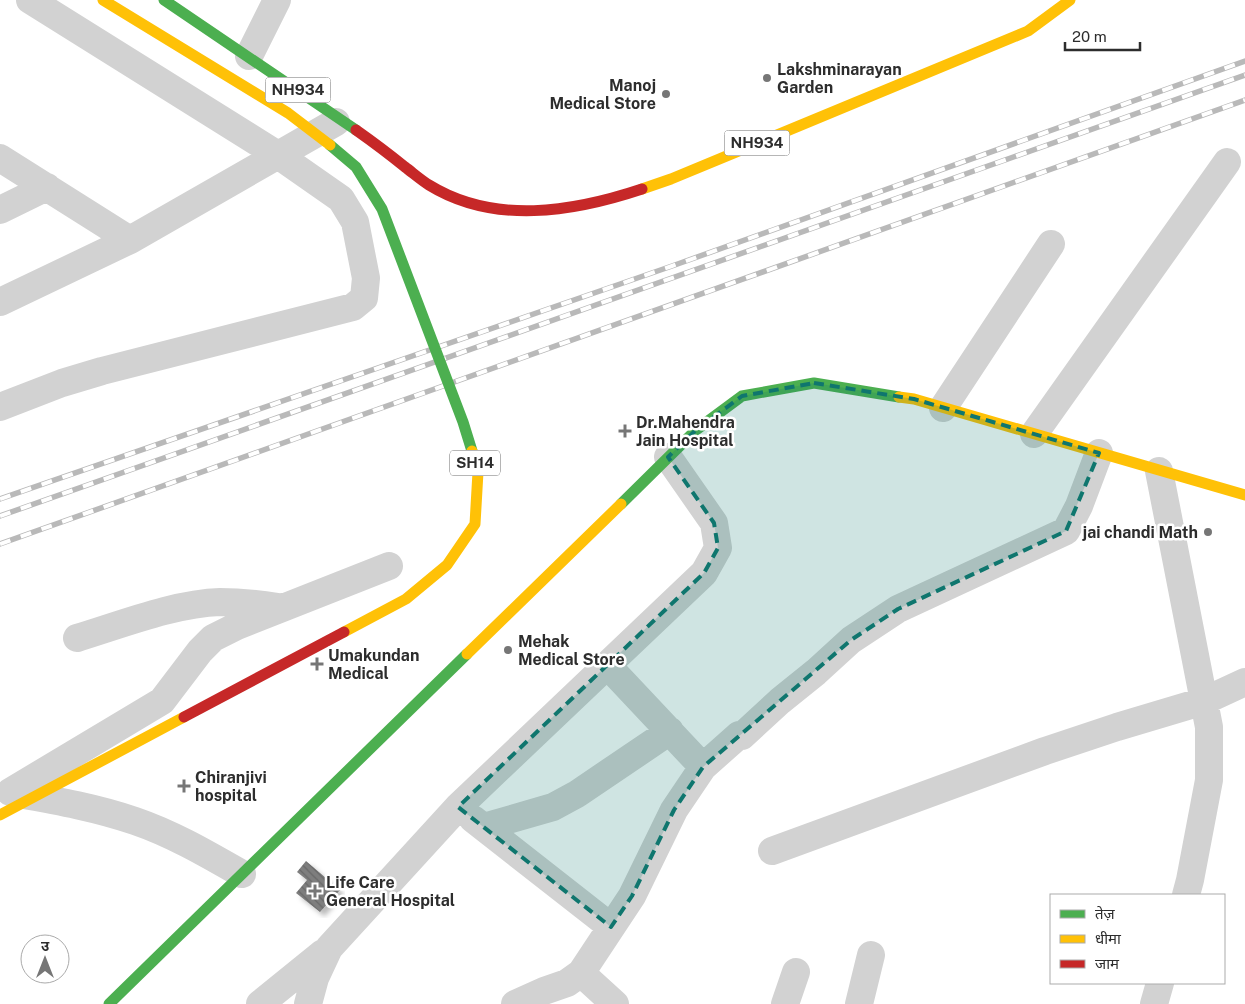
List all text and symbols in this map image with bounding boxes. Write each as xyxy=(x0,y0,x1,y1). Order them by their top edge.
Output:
scale bar xyxy=(1065,20,1140,52)
text: 20 m xyxy=(1072,28,1107,45)
place label: Lakshminarayan Garden xyxy=(777,60,902,97)
marker: Lakshminarayan Garden xyxy=(761,72,773,84)
place label: Manoj Medical Store xyxy=(549,76,656,113)
road number: NH934 xyxy=(266,78,330,102)
marker: Manoj Medical Store xyxy=(660,88,672,100)
road number: NH934 xyxy=(724,130,790,156)
place label: Dr.Mahendra Jain Hospital xyxy=(636,413,735,450)
marker: Dr.Mahendra Jain Hospital xyxy=(618,424,632,438)
road number: SH14 xyxy=(450,450,500,476)
place label: jai chandi Math xyxy=(1082,523,1198,542)
marker: jai chandi Math xyxy=(1202,526,1214,538)
place label: Mehak Medical Store xyxy=(518,632,625,669)
marker: Mehak Medical Store xyxy=(502,644,514,656)
place label: Umakundan Medical xyxy=(328,646,419,683)
marker: Umakundan Medical xyxy=(310,657,324,671)
place label: Chiranjivi hospital xyxy=(195,768,267,805)
marker: Chiranjivi hospital xyxy=(177,779,191,793)
place label: Life Care General Hospital xyxy=(326,873,455,910)
marker: Life Care General Hospital xyxy=(308,884,322,898)
legend xyxy=(1050,894,1225,984)
text: तेज़ xyxy=(1095,905,1116,922)
text: धीमा xyxy=(1095,930,1122,947)
north arrow xyxy=(20,934,70,984)
text: उ xyxy=(41,938,50,954)
text: जाम xyxy=(1095,955,1120,972)

